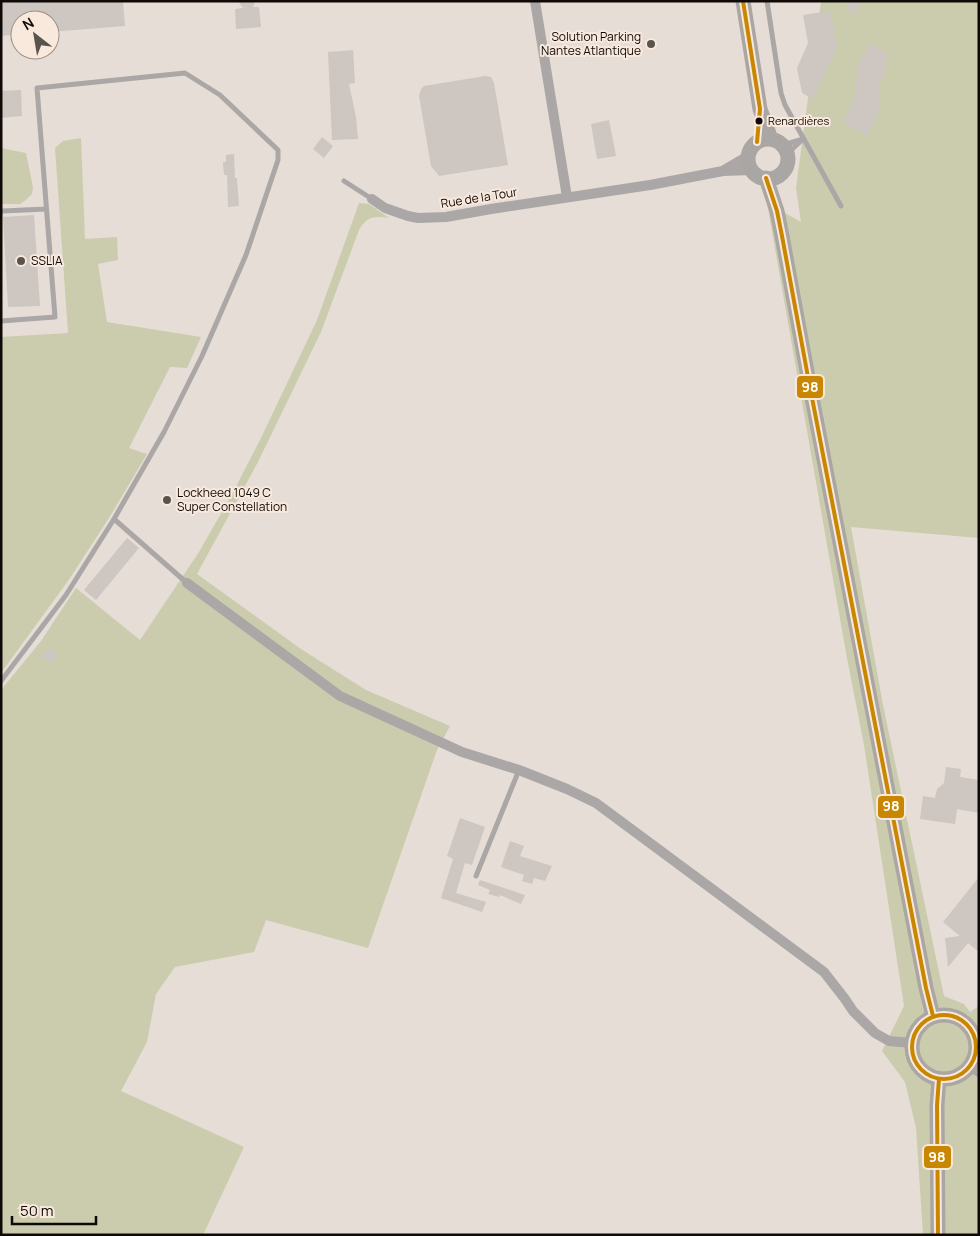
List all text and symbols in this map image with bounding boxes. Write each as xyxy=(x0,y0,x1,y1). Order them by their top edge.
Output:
north arrow xyxy=(10,10,60,60)
text: N xyxy=(19,13,37,34)
place label: Solution Parking Nantes Atlantique xyxy=(541,28,641,59)
marker: Solution Parking Nantes Atlantique xyxy=(645,38,657,50)
place label: Renardières xyxy=(768,113,830,128)
marker: Renardières xyxy=(754,116,764,126)
street label: Rue de la Tour xyxy=(439,183,519,212)
place label: SSLIA xyxy=(31,252,63,269)
marker: SSLIA xyxy=(15,255,27,267)
line badge: 98 xyxy=(796,375,824,399)
text: 98 xyxy=(801,377,819,396)
place label: Lockheed 1049 C Super Constellation xyxy=(177,484,287,515)
marker: Lockheed 1049 C Super Constellation xyxy=(161,494,173,506)
line badge: 98 xyxy=(877,795,905,819)
text: 98 xyxy=(882,796,900,815)
line badge: 98 xyxy=(923,1145,952,1169)
text: 98 xyxy=(928,1147,946,1166)
scale bar xyxy=(12,1194,96,1226)
text: 50 m xyxy=(20,1200,54,1221)

